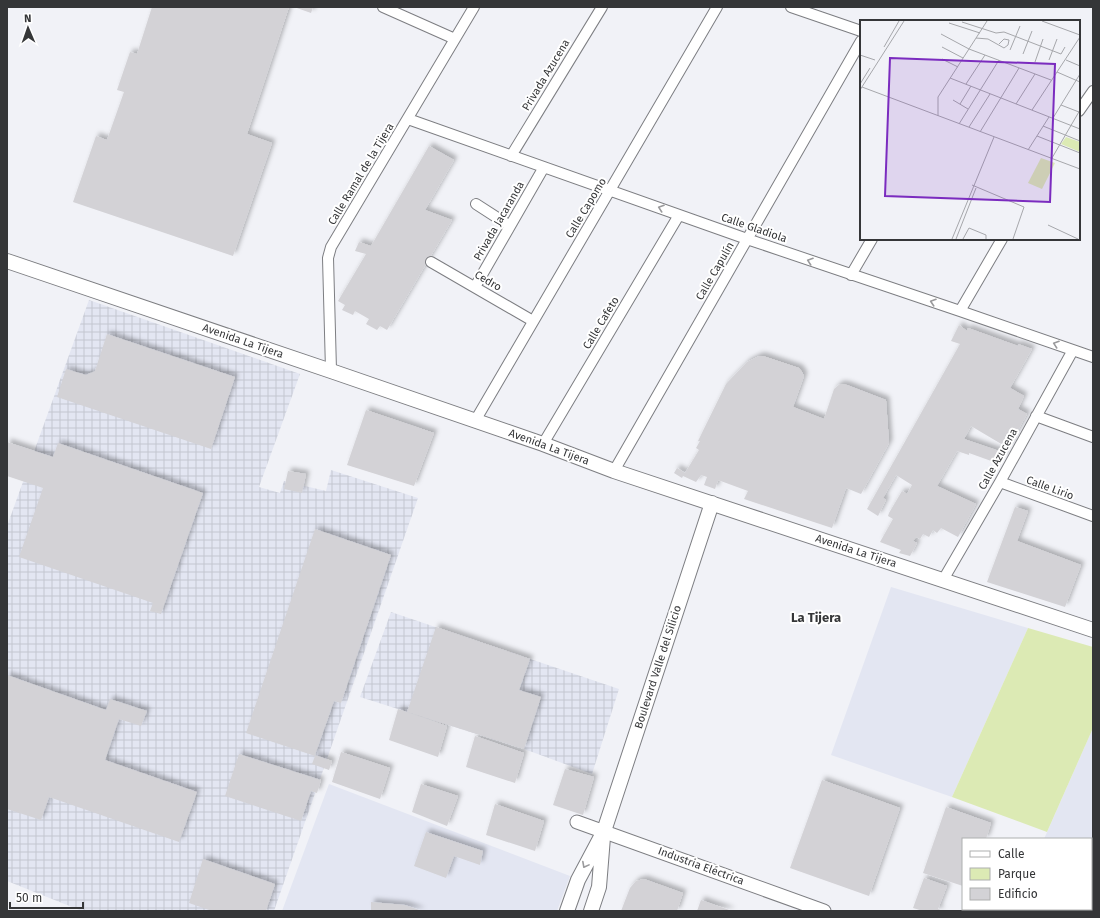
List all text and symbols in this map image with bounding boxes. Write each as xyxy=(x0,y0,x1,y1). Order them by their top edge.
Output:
north arrow xyxy=(8,8,48,48)
text: N xyxy=(24,12,32,25)
inset map xyxy=(860,20,1080,240)
street label: Privada Azucena xyxy=(520,37,572,113)
street label: Calle Ramal de la Tijera xyxy=(325,121,397,227)
street label: Calle Capomo xyxy=(563,175,609,241)
street label: Privada Jacaranda xyxy=(471,179,527,263)
one-way arrow xyxy=(658,205,665,213)
street label: Calle Gladiola xyxy=(719,211,789,245)
street label: Calle Capulín xyxy=(693,240,737,302)
one-way arrow xyxy=(807,257,814,266)
street label: Cedro xyxy=(472,268,504,294)
street label: Calle Cafeto xyxy=(580,294,622,352)
one-way arrow xyxy=(930,298,937,307)
street label: Avenida La Tijera xyxy=(201,321,285,361)
one-way arrow xyxy=(1053,341,1060,349)
street label: Avenida La Tijera xyxy=(507,426,591,468)
street label: Calle Azucena xyxy=(976,426,1020,492)
street label: Calle Lirio xyxy=(1024,473,1076,503)
street label: Avenida La Tijera xyxy=(814,532,898,570)
street label: Boulevard Valle del Silicio xyxy=(632,604,684,730)
district label: La Tijera xyxy=(791,610,841,625)
legend xyxy=(962,838,1092,910)
street label: Industria Eléctrica xyxy=(656,844,746,888)
text: Calle xyxy=(998,847,1025,861)
one-way arrow xyxy=(583,861,590,869)
text: Parque xyxy=(998,867,1036,881)
scale bar xyxy=(10,884,83,910)
text: Edificio xyxy=(998,887,1038,901)
text: 50 m xyxy=(16,891,42,905)

